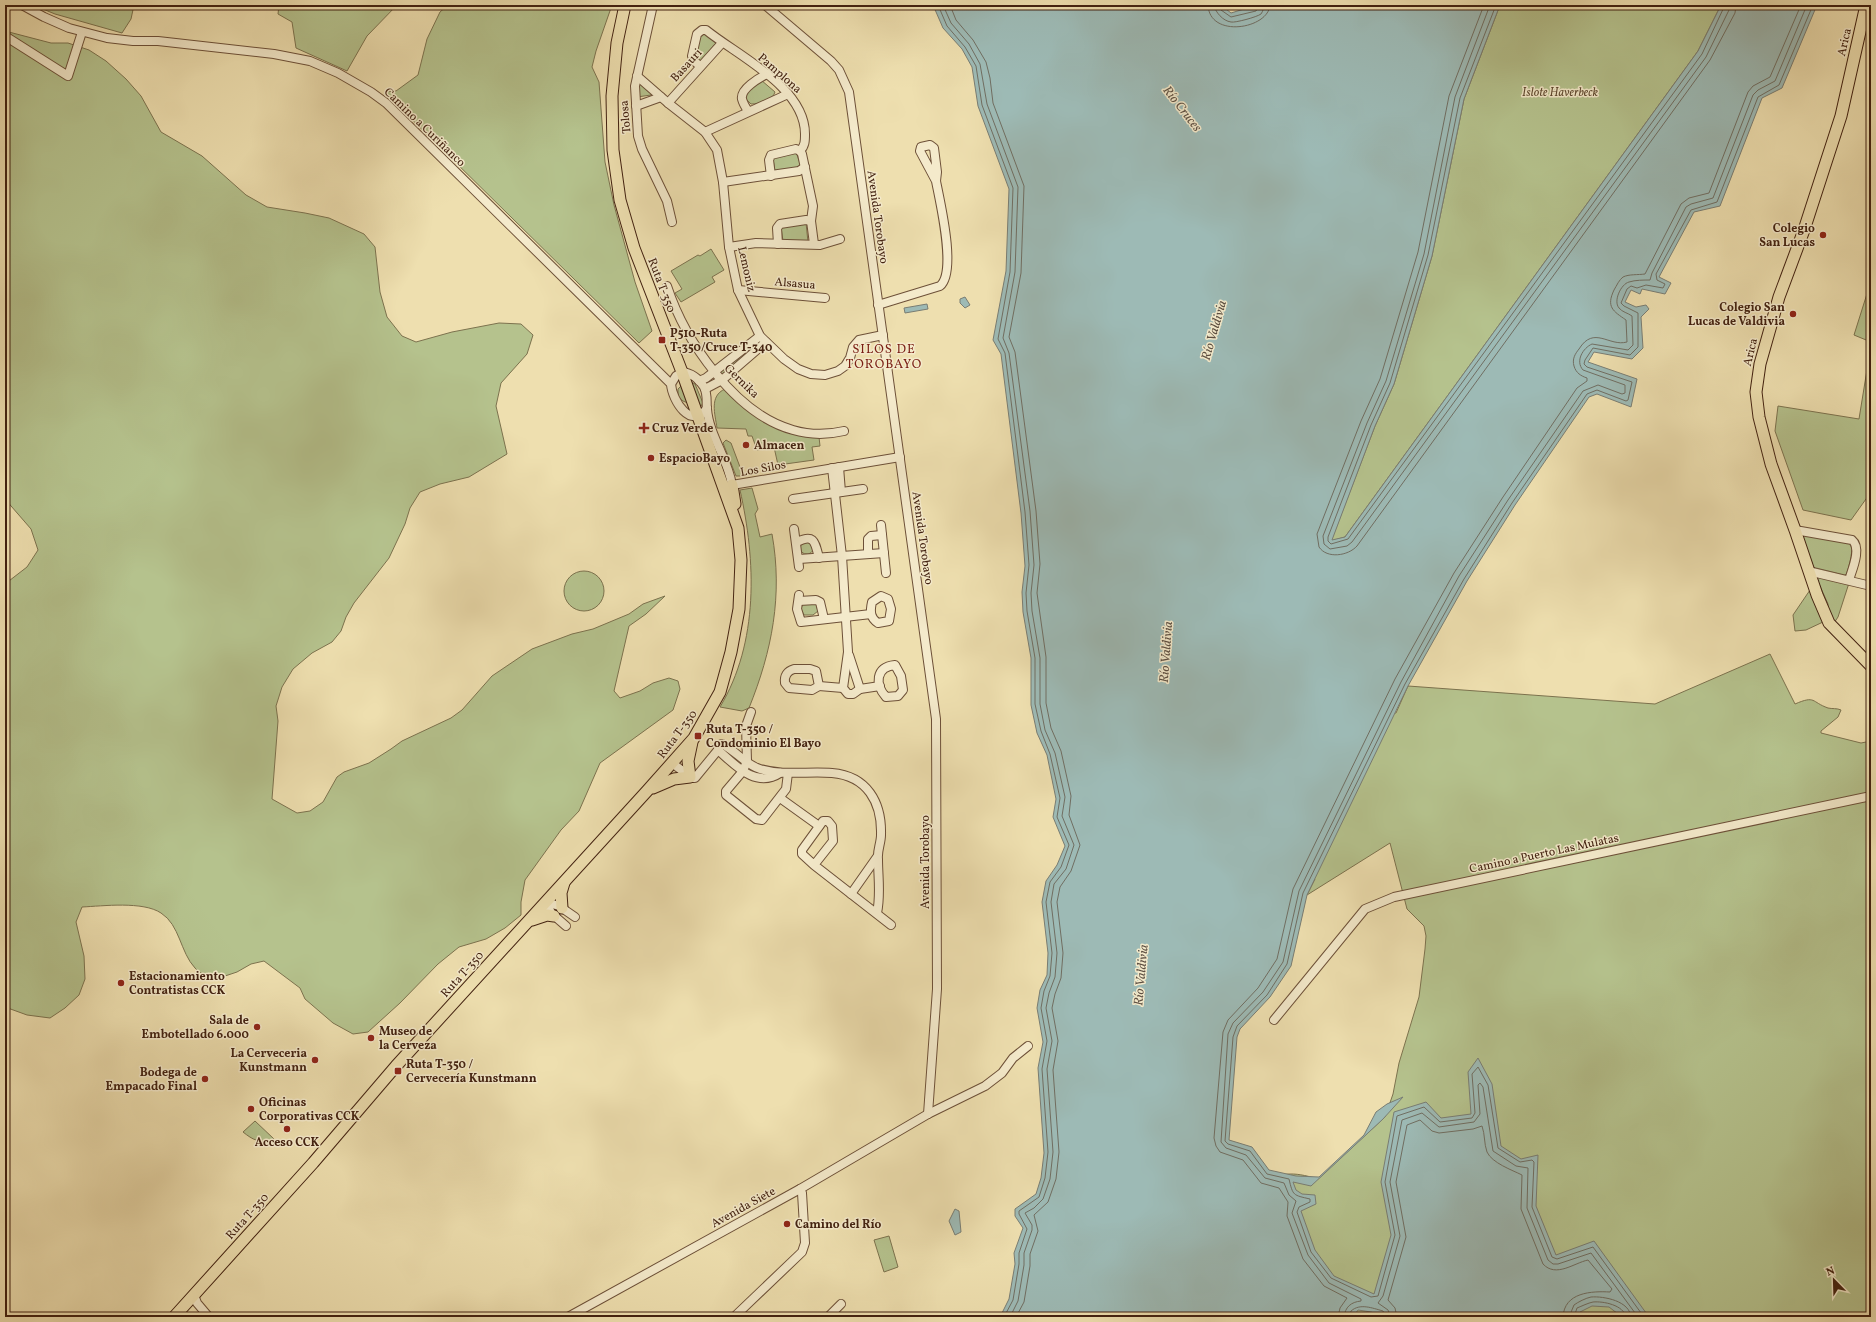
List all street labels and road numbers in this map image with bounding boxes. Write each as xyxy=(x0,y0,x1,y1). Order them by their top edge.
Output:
street label: Arica xyxy=(1834,27,1856,58)
street label: Basauri xyxy=(667,45,706,86)
street label: Pamplona xyxy=(754,50,805,97)
street label: Camino a Curiñanco xyxy=(380,85,469,171)
street label: Tolosa xyxy=(617,99,635,134)
street label: Avenida Torobayo xyxy=(863,169,891,265)
street label: Lemoniz xyxy=(733,245,759,294)
street label: Ruta T-350 xyxy=(643,256,679,315)
street label: Alsasua xyxy=(774,274,816,294)
street label: Arica xyxy=(1740,336,1762,368)
street label: Gernika xyxy=(720,361,762,402)
street label: Los Silos xyxy=(739,457,787,481)
street label: Avenida Torobayo xyxy=(908,490,936,586)
street label: Ruta T-350 xyxy=(654,707,701,762)
street label: Avenida Torobayo xyxy=(918,815,934,909)
street label: Camino a Puerto Las Mulatas xyxy=(1468,830,1620,878)
street label: Ruta T-350 xyxy=(438,948,488,1001)
street label: Avenida Siete xyxy=(708,1183,779,1232)
street label: Ruta T-350 xyxy=(223,1190,273,1243)

